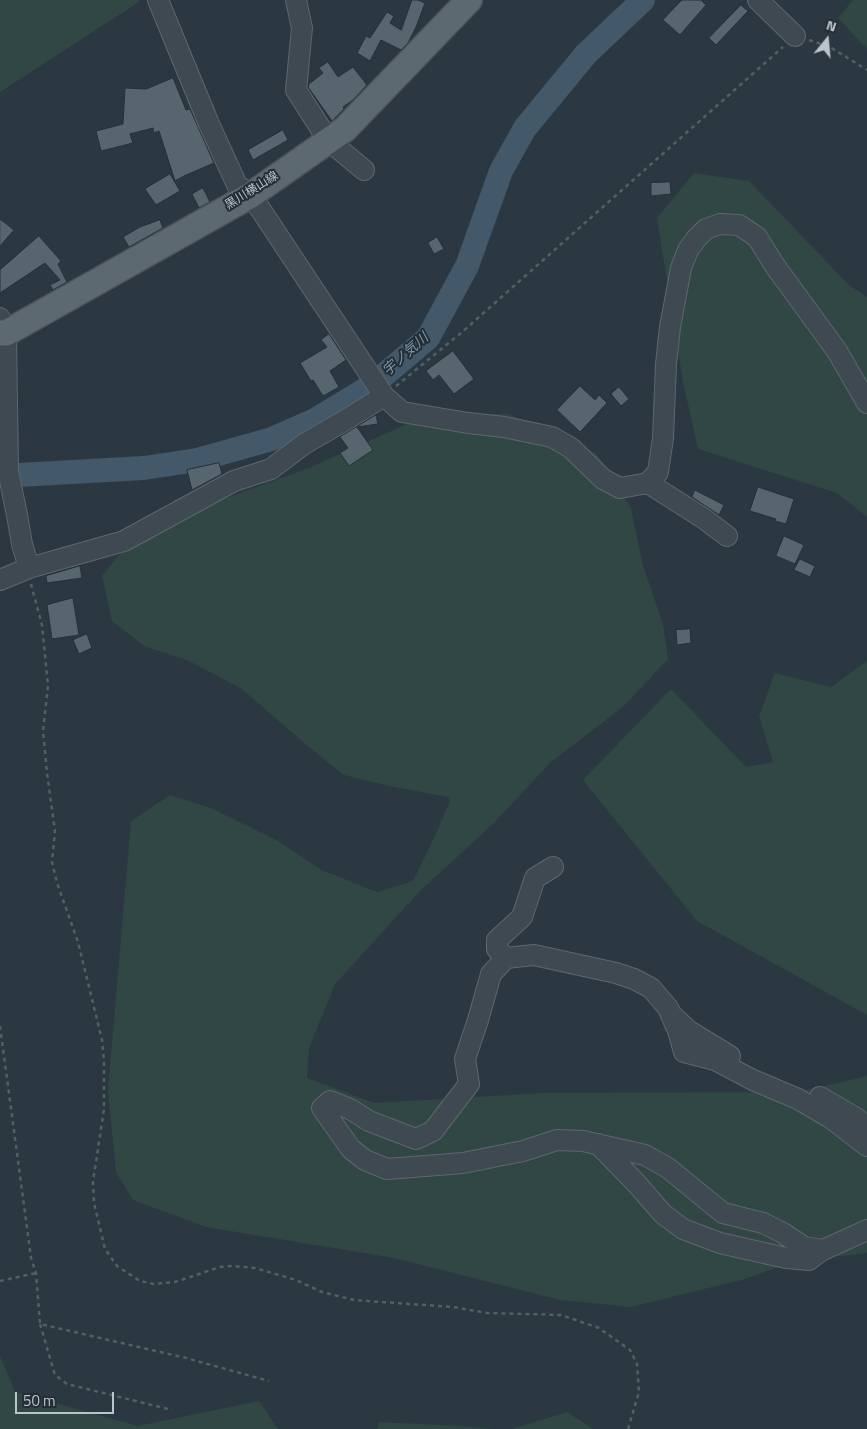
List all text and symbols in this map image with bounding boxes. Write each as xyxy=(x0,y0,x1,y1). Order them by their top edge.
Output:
text: N xyxy=(824,14,839,37)
north arrow xyxy=(802,15,852,65)
street label: 黒川横山線 xyxy=(223,169,281,213)
water label: 宇ノ気川 xyxy=(380,330,432,380)
scale bar xyxy=(18,1382,116,1414)
text: 50 m xyxy=(23,1389,56,1412)

